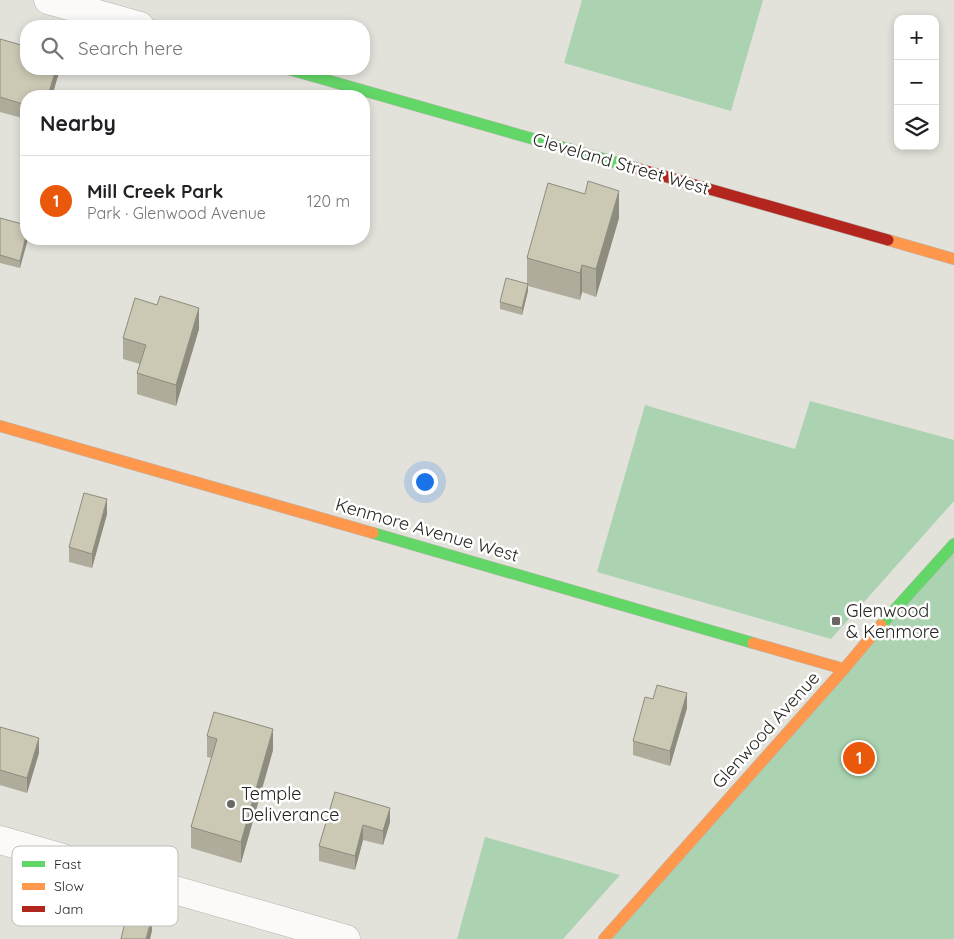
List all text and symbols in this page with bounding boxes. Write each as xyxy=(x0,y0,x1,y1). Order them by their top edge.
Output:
map controls xyxy=(894,15,939,150)
button: + xyxy=(894,15,939,60)
search box xyxy=(20,20,370,75)
icon: search xyxy=(38,34,66,62)
text: Search here xyxy=(78,36,183,60)
button: − xyxy=(894,60,939,105)
button: layers xyxy=(894,105,939,150)
text: Nearby xyxy=(40,110,116,136)
street label: Cleveland Street West xyxy=(530,127,712,200)
text: Mill Creek Park xyxy=(87,179,223,203)
text: 1 xyxy=(53,191,59,211)
text: 120 m xyxy=(307,191,350,211)
text: Park · Glenwood Avenue xyxy=(87,203,266,223)
your location xyxy=(412,469,438,495)
street label: Kenmore Avenue West xyxy=(333,492,521,567)
place label: Glenwood & Kenmore xyxy=(846,599,939,643)
marker: Glenwood & Kenmore xyxy=(830,615,842,627)
street label: Glenwood Avenue xyxy=(707,666,824,793)
pin: 1 xyxy=(843,739,875,777)
place label: Temple Deliverance xyxy=(241,782,339,826)
marker: Temple Deliverance xyxy=(225,798,237,810)
legend xyxy=(12,846,178,926)
text: Fast xyxy=(54,855,82,873)
text: Slow xyxy=(54,877,84,895)
text: Jam xyxy=(54,900,83,918)

